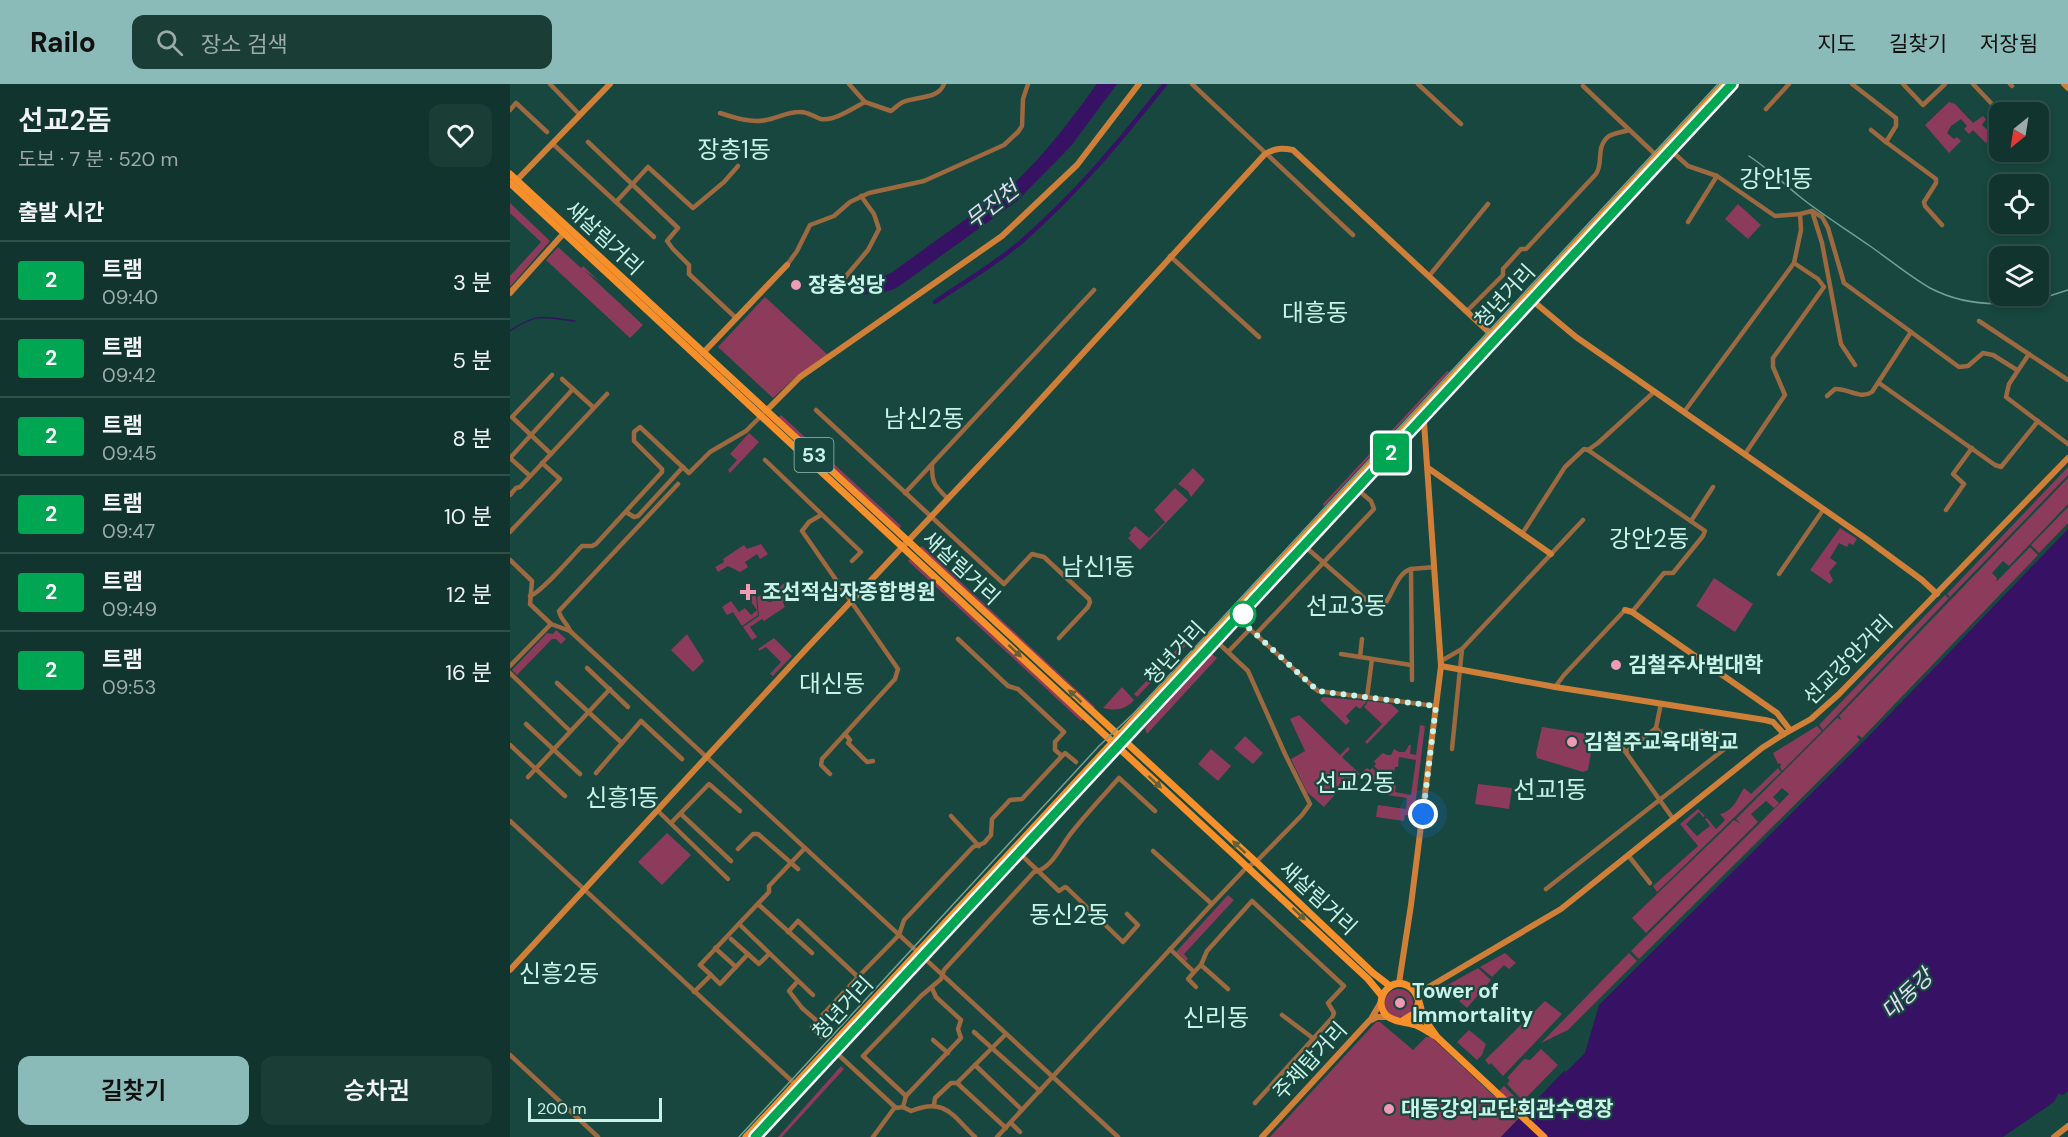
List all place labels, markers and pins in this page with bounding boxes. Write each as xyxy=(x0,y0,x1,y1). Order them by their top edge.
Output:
place label: 장충성당 xyxy=(808,271,885,299)
marker: 장충성당 xyxy=(789,278,803,292)
place label: 조선적십자종합병원 xyxy=(762,578,936,606)
marker: 조선적십자종합병원 xyxy=(739,583,757,601)
unlabelled marker xyxy=(1230,601,1256,627)
place label: 김철주사범대학 xyxy=(1628,651,1763,679)
marker: 김철주사범대학 xyxy=(1609,658,1623,672)
place label: 김철주교육대학교 xyxy=(1584,728,1739,756)
marker: 김철주교육대학교 xyxy=(1565,735,1579,749)
place label: Tower of Immortality xyxy=(1412,977,1533,1029)
marker: Tower of Immortality xyxy=(1393,996,1407,1010)
place label: 대동강외교단회관수영장 xyxy=(1401,1095,1614,1123)
marker: 대동강외교단회관수영장 xyxy=(1382,1102,1396,1116)

